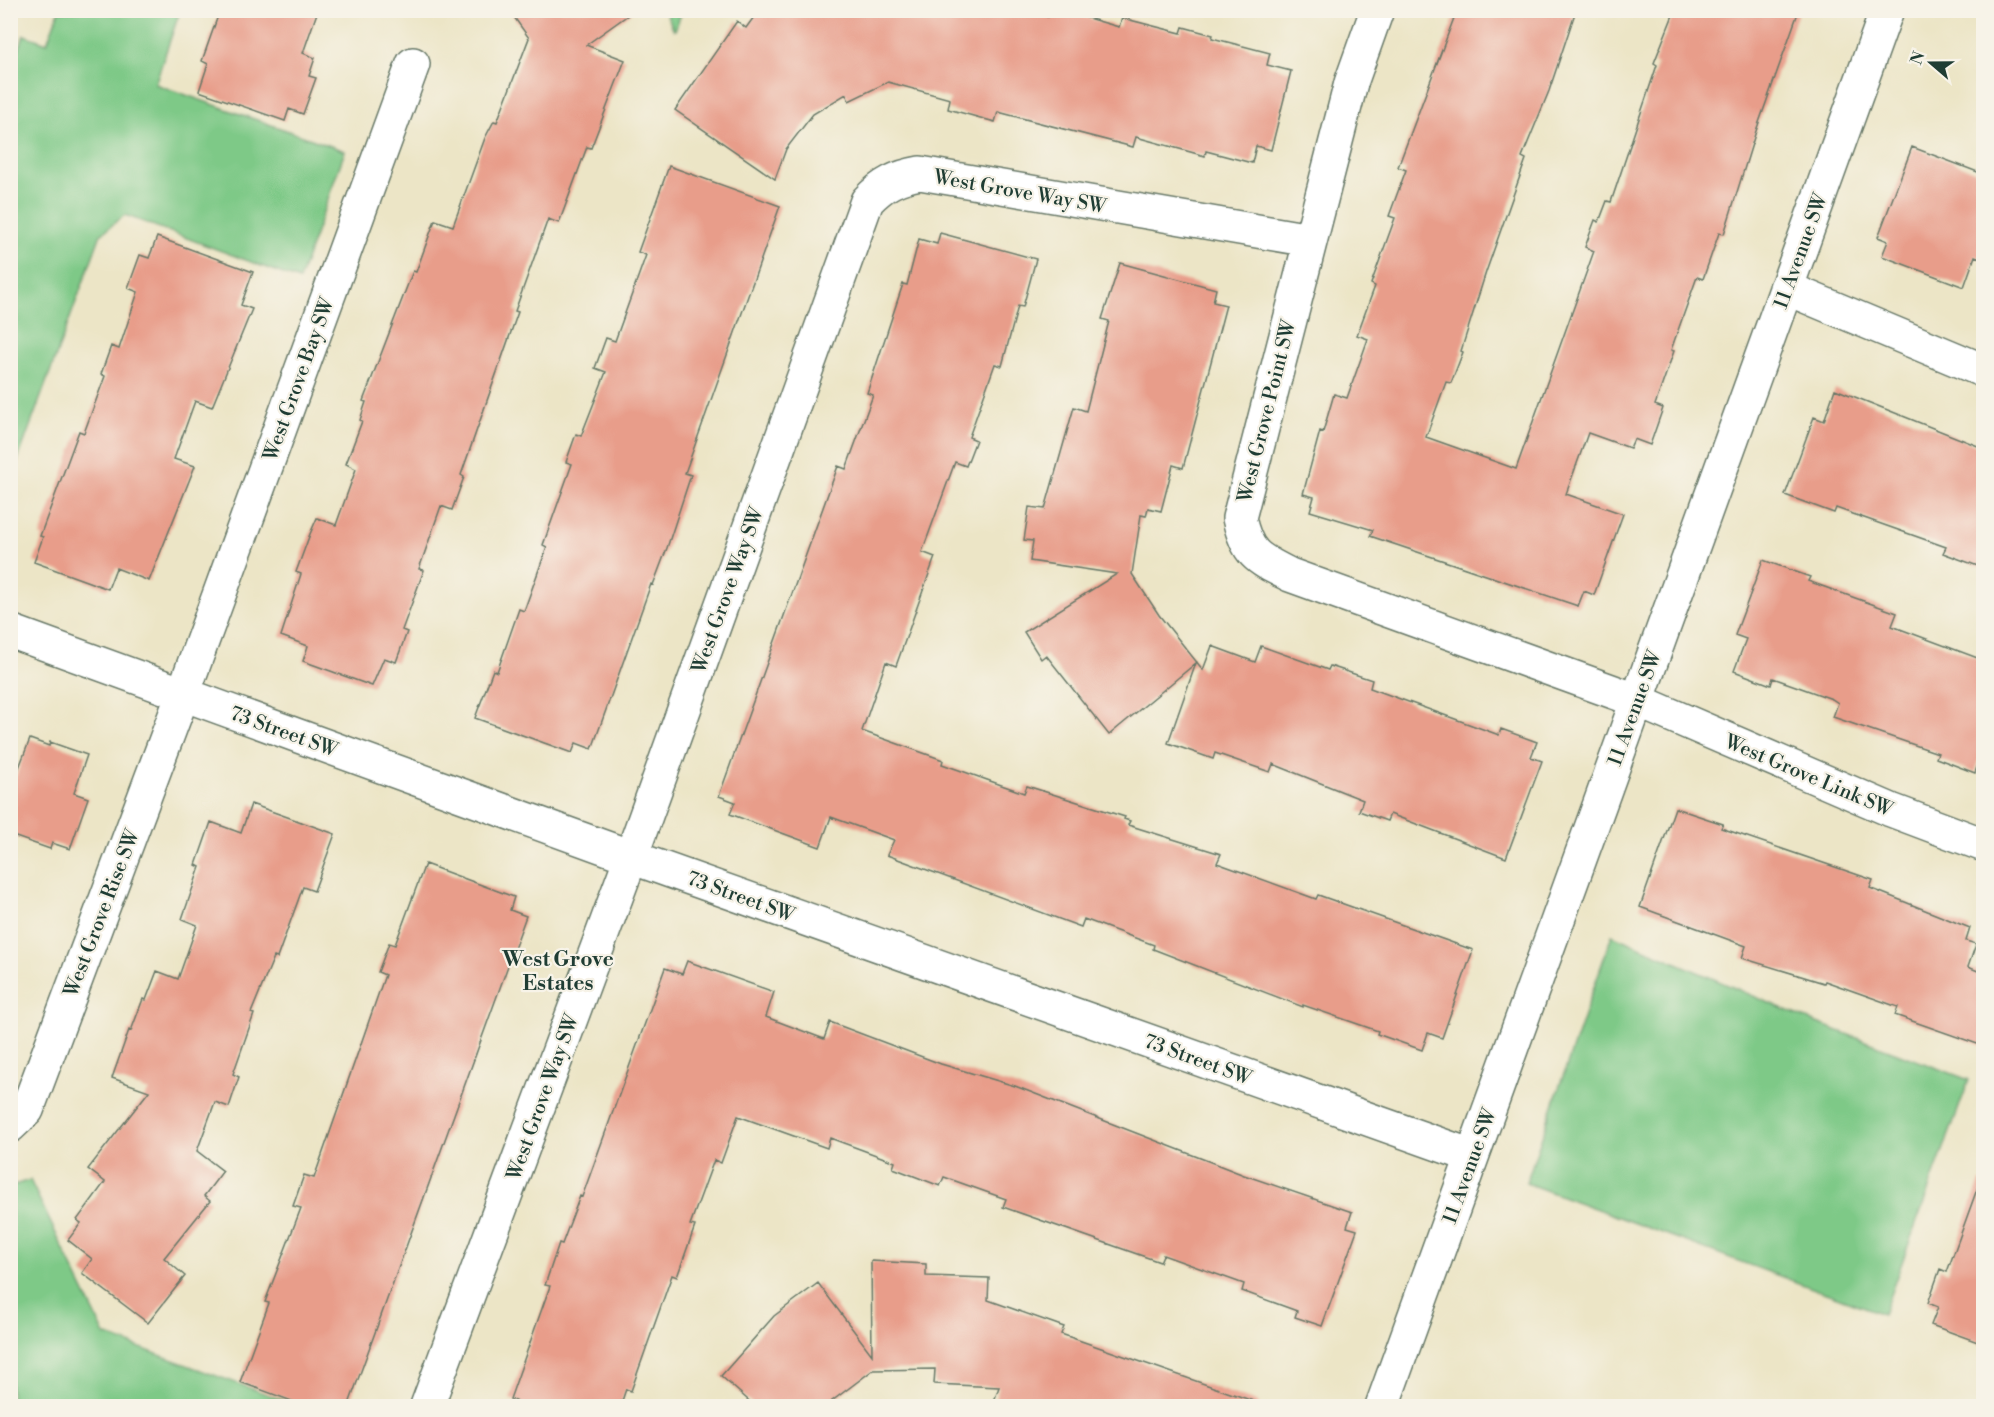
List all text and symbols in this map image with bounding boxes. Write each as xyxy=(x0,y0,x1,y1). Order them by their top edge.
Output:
north arrow xyxy=(1901,33,1961,93)
text: N xyxy=(1906,49,1930,68)
street label: West Grove Way SW xyxy=(931,165,1109,220)
street label: 11 Avenue SW xyxy=(1769,189,1834,313)
street label: West Grove Bay SW xyxy=(258,294,341,466)
street label: West Grove Point SW xyxy=(1232,317,1302,506)
street label: West Grove Way SW xyxy=(686,503,770,678)
street label: 11 Avenue SW xyxy=(1603,646,1668,770)
street label: 73 Street SW xyxy=(226,701,341,764)
street label: West Grove Link SW xyxy=(1720,729,1897,823)
street label: West Grove Rise SW xyxy=(59,825,146,1002)
street label: 73 Street SW xyxy=(683,866,798,929)
district label: West Grove Estates xyxy=(501,947,614,997)
street label: West Grove Way SW xyxy=(501,1010,585,1185)
street label: 73 Street SW xyxy=(1140,1029,1255,1092)
street label: 11 Avenue SW xyxy=(1438,1104,1503,1228)

